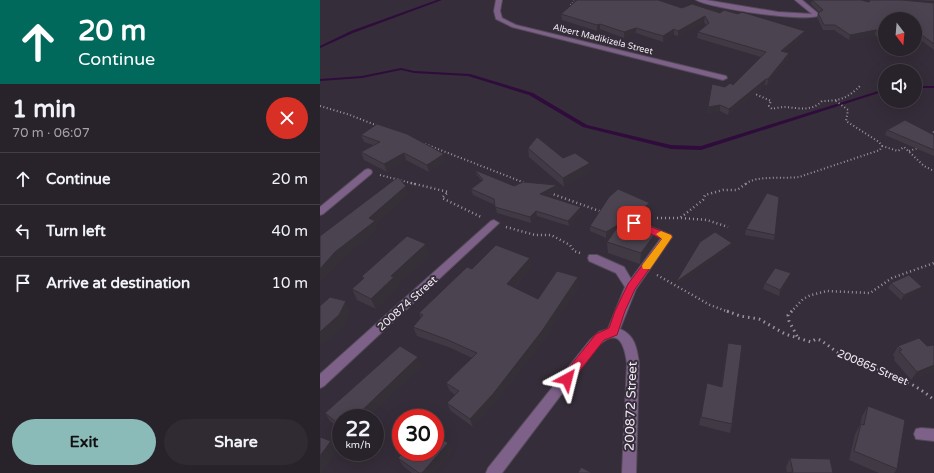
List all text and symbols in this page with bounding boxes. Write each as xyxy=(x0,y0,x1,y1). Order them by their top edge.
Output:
north arrow xyxy=(878,12,922,56)
map controls xyxy=(878,12,922,108)
text: 20 m xyxy=(78,14,146,48)
icon: ahead xyxy=(12,16,64,68)
street label: Albert Madikizela Street xyxy=(552,22,655,57)
text: Continue xyxy=(78,48,155,70)
button: sound xyxy=(878,64,922,108)
text: 1 min xyxy=(12,95,76,124)
button: close xyxy=(266,97,308,139)
text: 70 m · 06:07 xyxy=(12,125,90,141)
icon: ahead xyxy=(12,168,34,190)
text: Continue xyxy=(46,170,110,188)
text: 20 m xyxy=(271,170,308,188)
pin xyxy=(617,206,651,240)
icon: arrive xyxy=(623,212,645,234)
icon: left xyxy=(12,220,34,242)
text: Turn left xyxy=(46,222,106,240)
text: 40 m xyxy=(271,222,308,240)
icon: arrive xyxy=(12,272,34,294)
street label: 200874 Street xyxy=(375,273,440,334)
text: Arrive at destination xyxy=(46,274,190,292)
text: 10 m xyxy=(271,274,308,292)
street label: 200865 Street xyxy=(835,347,910,388)
position arrow xyxy=(546,358,588,400)
street label: 200872 Street xyxy=(621,361,641,451)
speed limit sign: 30 xyxy=(392,409,444,461)
text: 22 xyxy=(345,418,371,442)
button: Exit xyxy=(12,419,156,465)
button: Share xyxy=(164,419,308,465)
text: km/h xyxy=(345,439,371,451)

